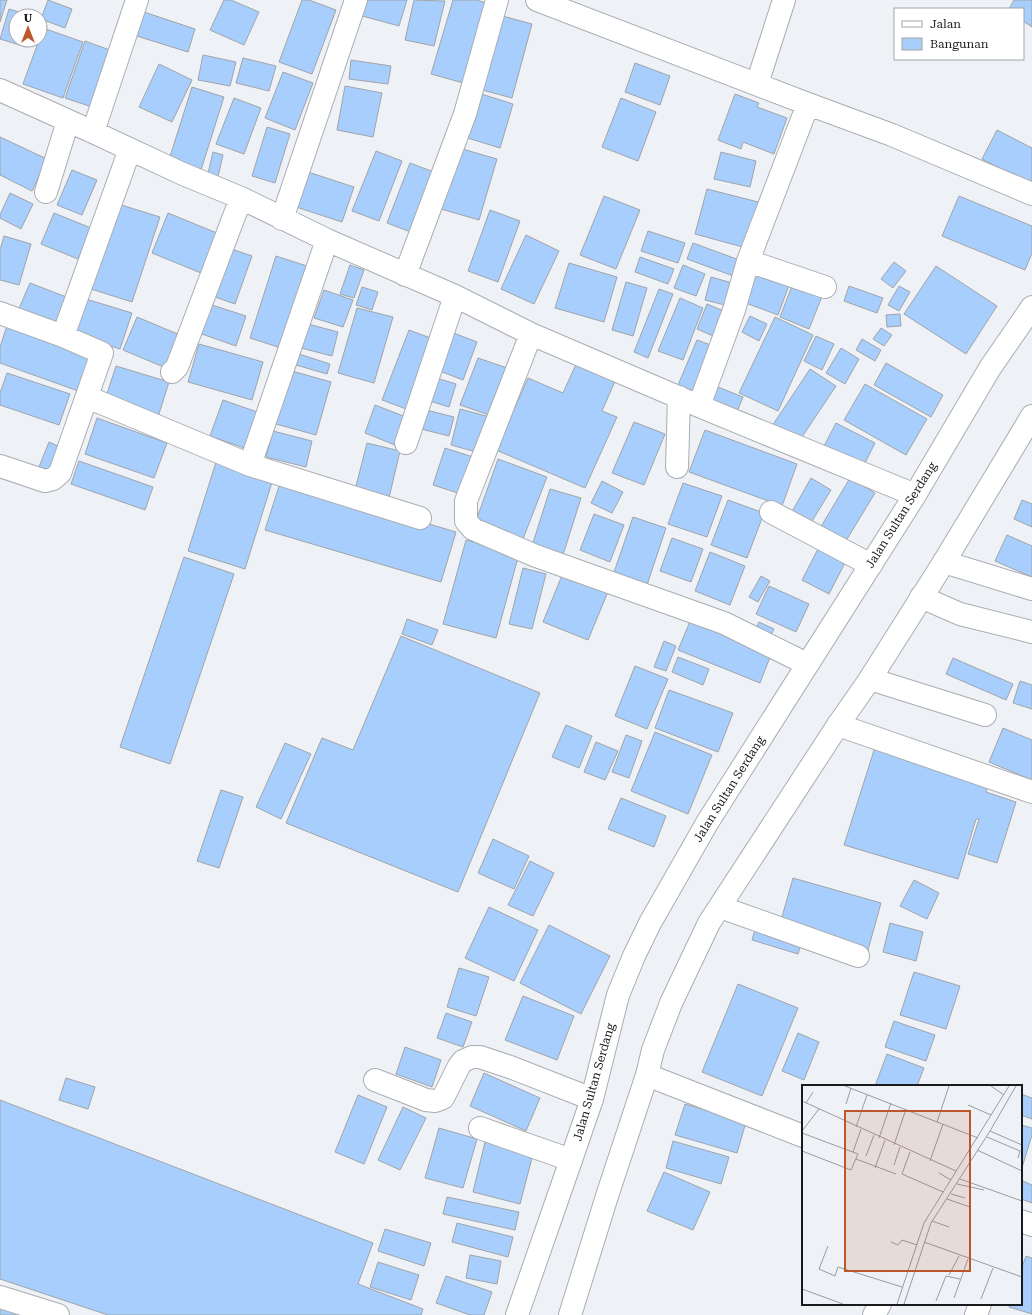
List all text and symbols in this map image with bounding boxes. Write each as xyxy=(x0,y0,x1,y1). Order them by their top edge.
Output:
north arrow xyxy=(8,8,48,48)
legend xyxy=(894,8,1024,60)
text: U xyxy=(24,12,33,25)
text: Jalan xyxy=(930,17,961,31)
text: Bangunan xyxy=(930,37,989,51)
street label: Jalan Sultan Serdang xyxy=(863,459,939,571)
street label: Jalan Sultan Serdang xyxy=(691,733,767,845)
street label: Jalan Sultan Serdang xyxy=(570,1021,618,1143)
inset map xyxy=(802,1085,1022,1305)

